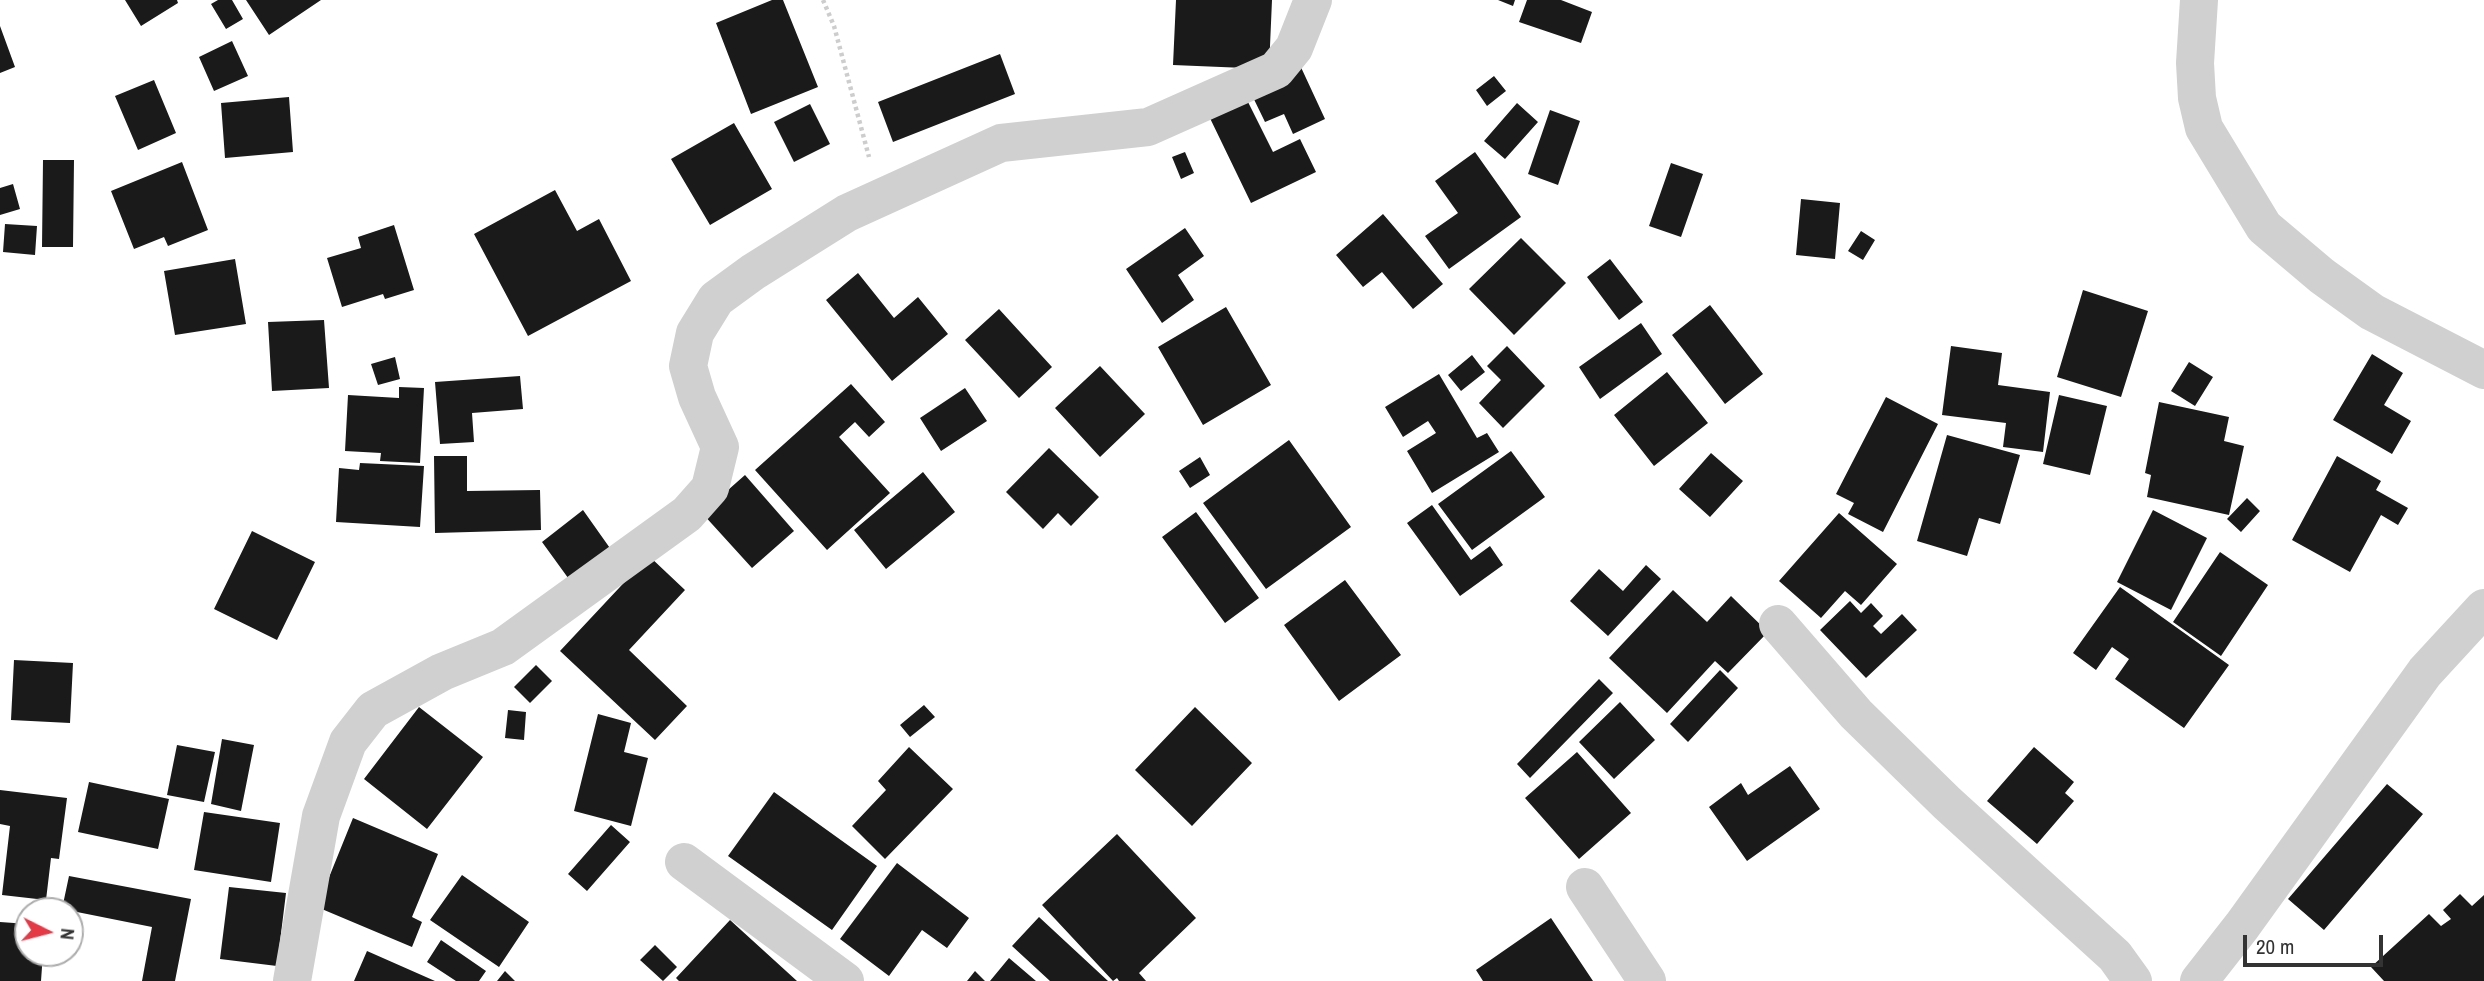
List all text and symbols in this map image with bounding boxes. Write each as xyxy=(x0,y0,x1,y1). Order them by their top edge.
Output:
north arrow xyxy=(14,897,84,967)
scale bar xyxy=(2246,922,2386,966)
text: N xyxy=(54,927,81,941)
text: 20 m xyxy=(2256,932,2294,961)

